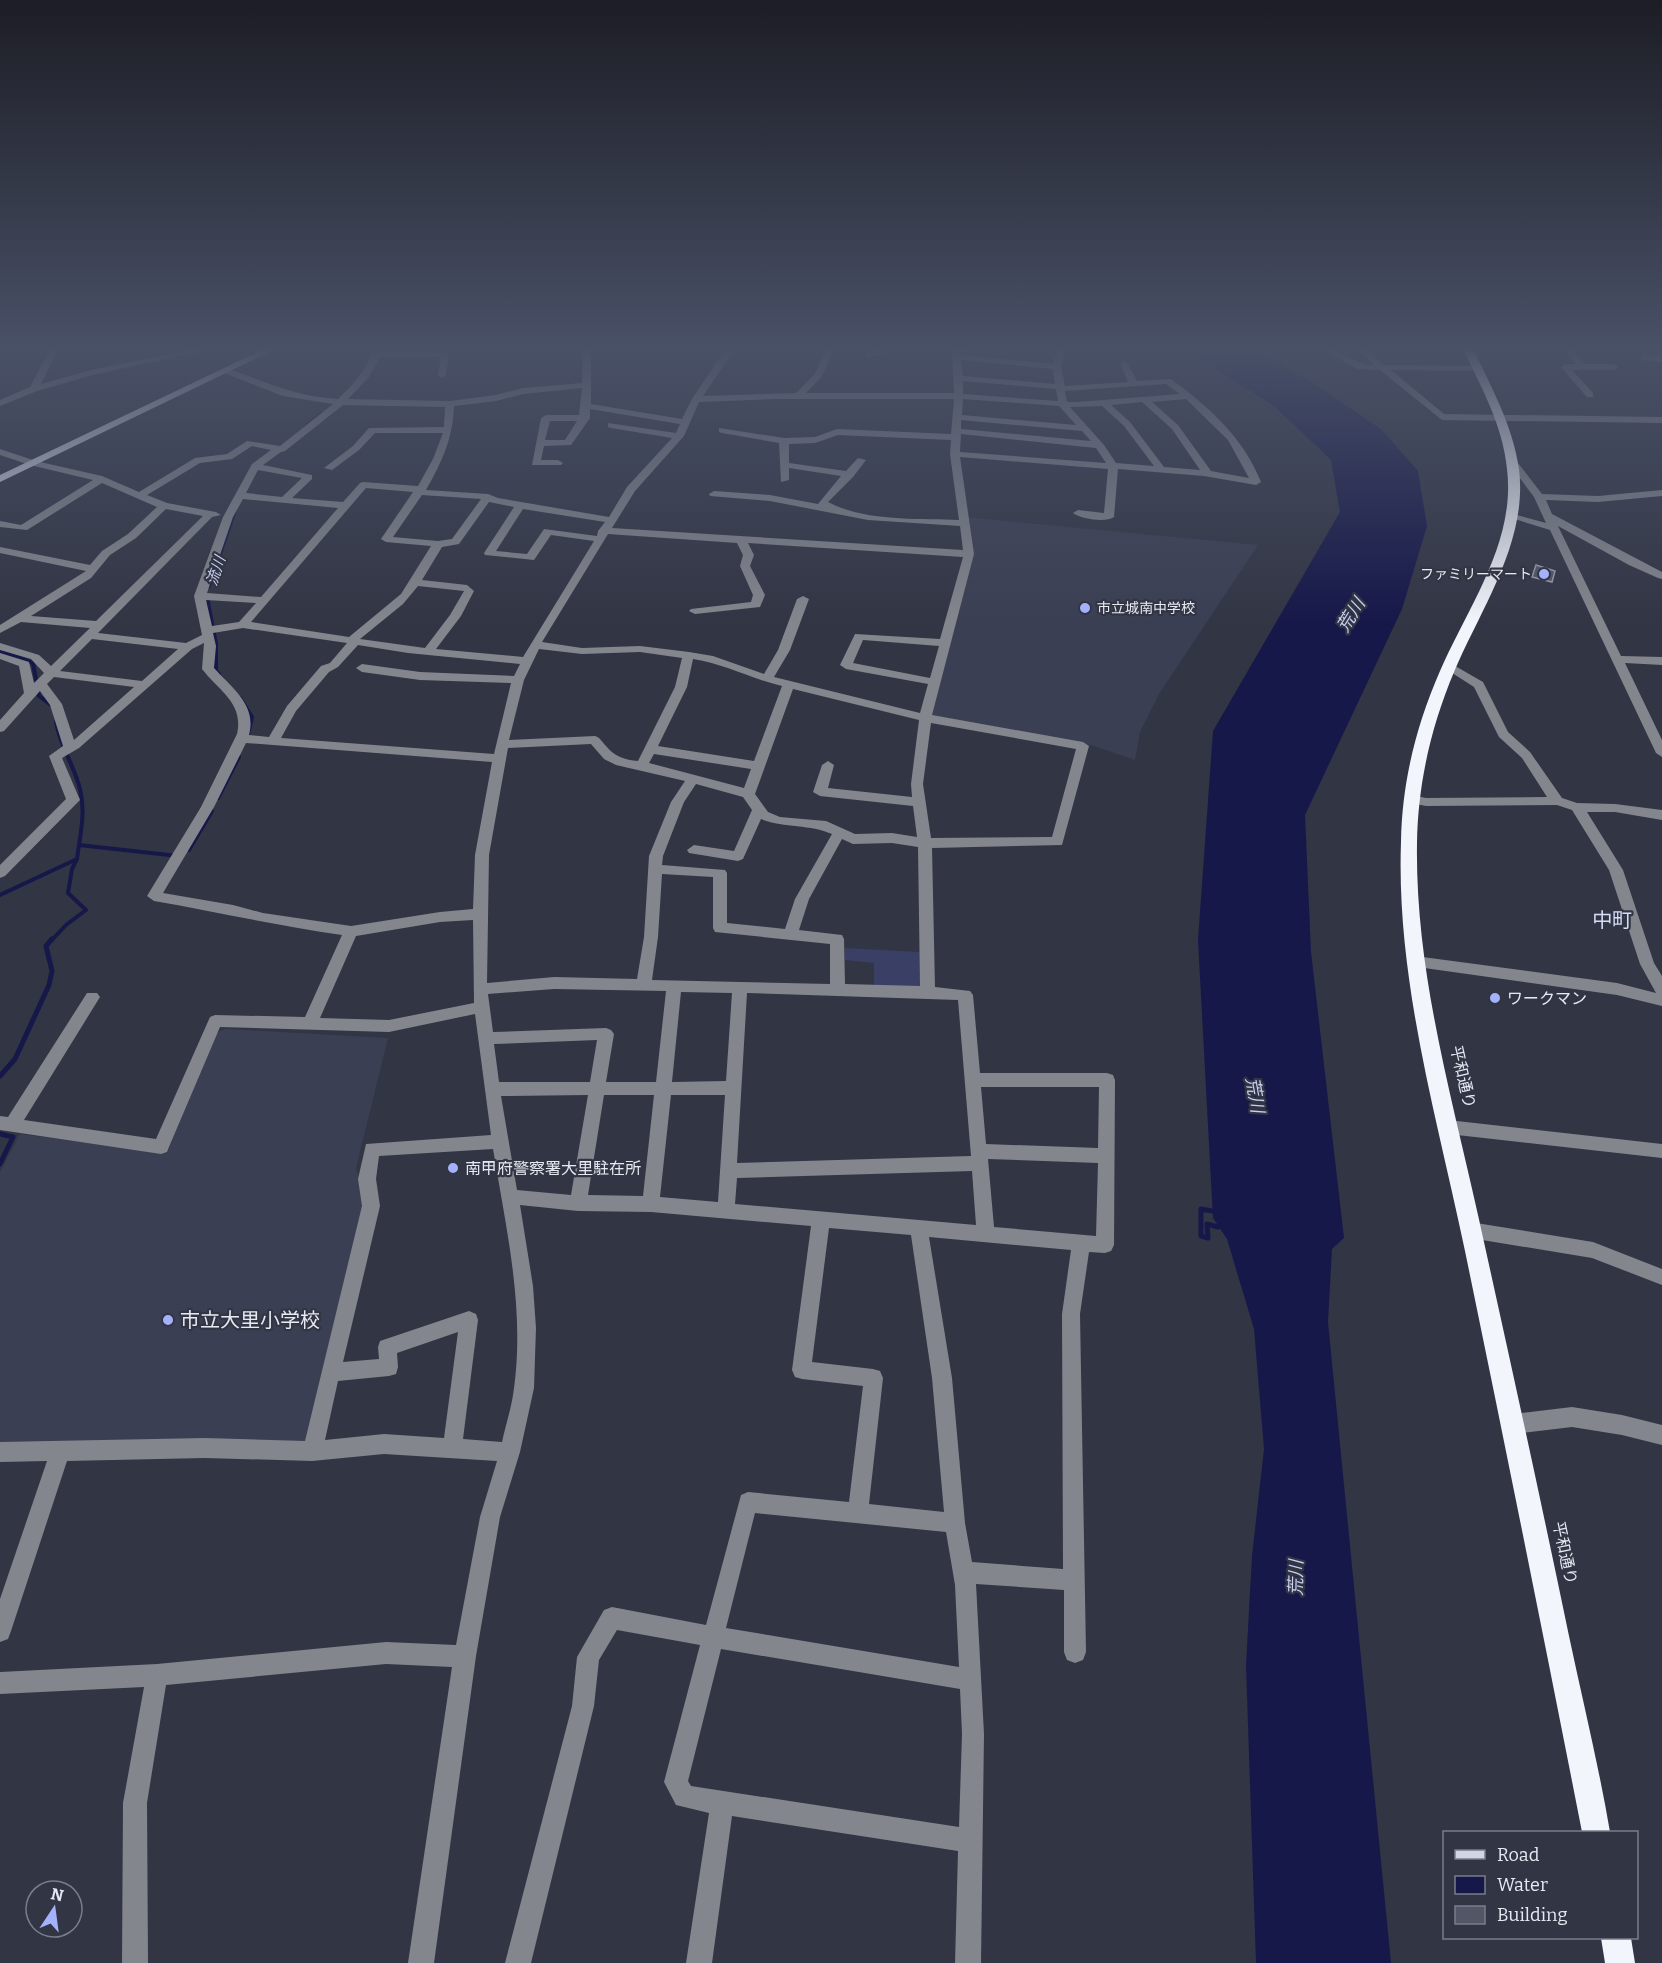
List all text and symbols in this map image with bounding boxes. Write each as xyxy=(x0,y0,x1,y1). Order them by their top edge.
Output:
water label: 流川 xyxy=(203,552,230,588)
place label: ファミリーマート xyxy=(1420,566,1532,583)
marker: ファミリーマート xyxy=(1537,567,1551,581)
water label: 荒川 xyxy=(1332,592,1371,636)
place label: 市立城南中学校 xyxy=(1097,600,1195,617)
marker: 市立城南中学校 xyxy=(1078,601,1092,615)
district label: 中町 xyxy=(1592,908,1632,932)
place label: ワークマン xyxy=(1507,989,1587,1008)
marker: ワークマン xyxy=(1488,991,1502,1005)
street label: 平和通り xyxy=(1447,1044,1479,1110)
water label: 荒川 xyxy=(1241,1075,1269,1117)
place label: 南甲府警察署大里駐在所 xyxy=(465,1159,641,1178)
marker: 南甲府警察署大里駐在所 xyxy=(446,1161,460,1175)
place label: 市立大里小学校 xyxy=(180,1308,320,1332)
marker: 市立大里小学校 xyxy=(161,1313,175,1327)
street label: 平和通り xyxy=(1549,1520,1581,1586)
water label: 荒川 xyxy=(1285,1558,1307,1596)
legend xyxy=(1443,1831,1638,1939)
text: Road xyxy=(1497,1844,1540,1866)
text: Water xyxy=(1497,1874,1548,1896)
north arrow xyxy=(24,1879,84,1939)
text: N xyxy=(49,1884,65,1906)
text: Building xyxy=(1497,1904,1568,1926)

